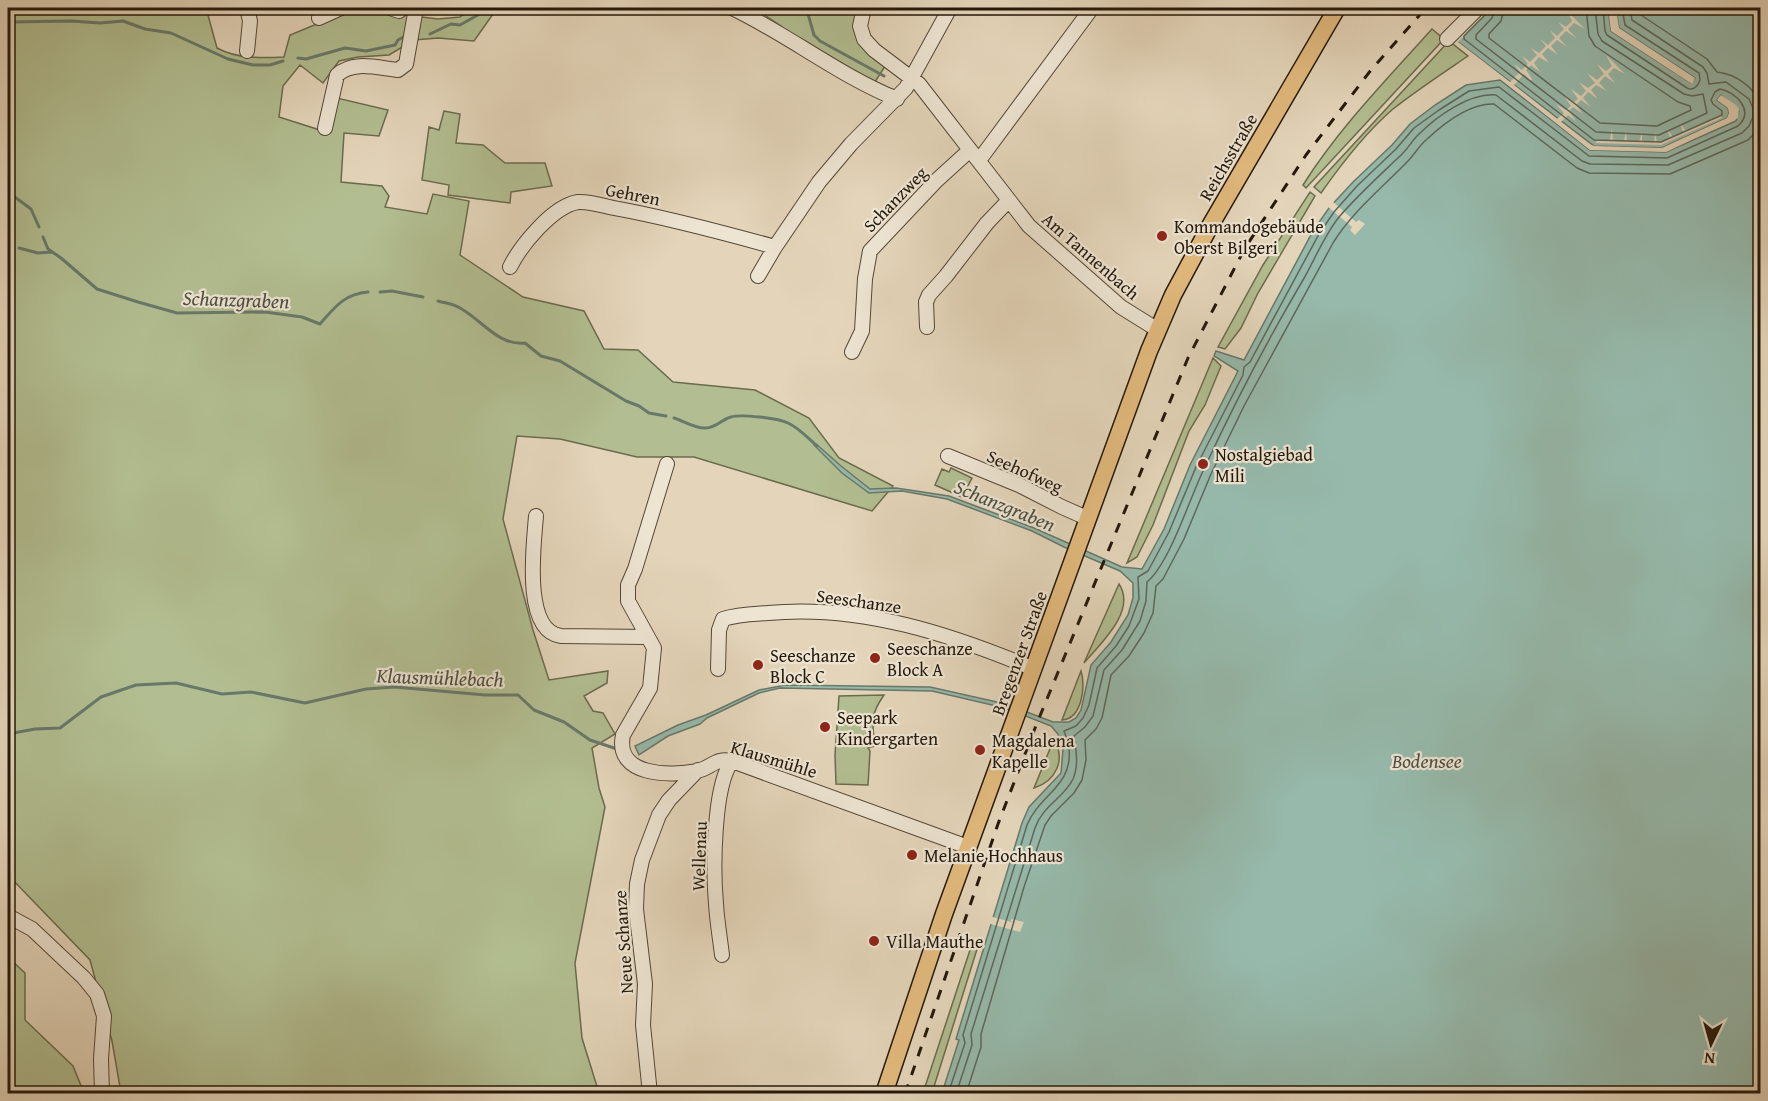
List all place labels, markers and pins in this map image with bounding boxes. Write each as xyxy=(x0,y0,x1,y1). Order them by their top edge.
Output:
place label: Kommandogebäude Oberst Bilgeri xyxy=(1174,213,1324,261)
marker: Kommandogebäude Oberst Bilgeri xyxy=(1155,229,1169,243)
place label: Nostalgiebad Mili xyxy=(1215,441,1313,489)
marker: Nostalgiebad Mili xyxy=(1196,457,1210,471)
place label: Seeschanze Block A xyxy=(887,635,973,683)
place label: Seeschanze Block C xyxy=(770,642,856,690)
marker: Seeschanze Block A xyxy=(868,651,882,665)
marker: Seeschanze Block C xyxy=(751,658,765,672)
place label: Seepark Kindergarten xyxy=(837,704,938,752)
marker: Seepark Kindergarten xyxy=(818,720,832,734)
place label: Magdalena Kapelle xyxy=(992,727,1075,775)
marker: Magdalena Kapelle xyxy=(973,743,987,757)
place label: Melanie Hochhaus xyxy=(924,842,1063,869)
marker: Melanie Hochhaus xyxy=(905,848,919,862)
place label: Villa Mauthe xyxy=(886,928,983,955)
marker: Villa Mauthe xyxy=(867,934,881,948)

